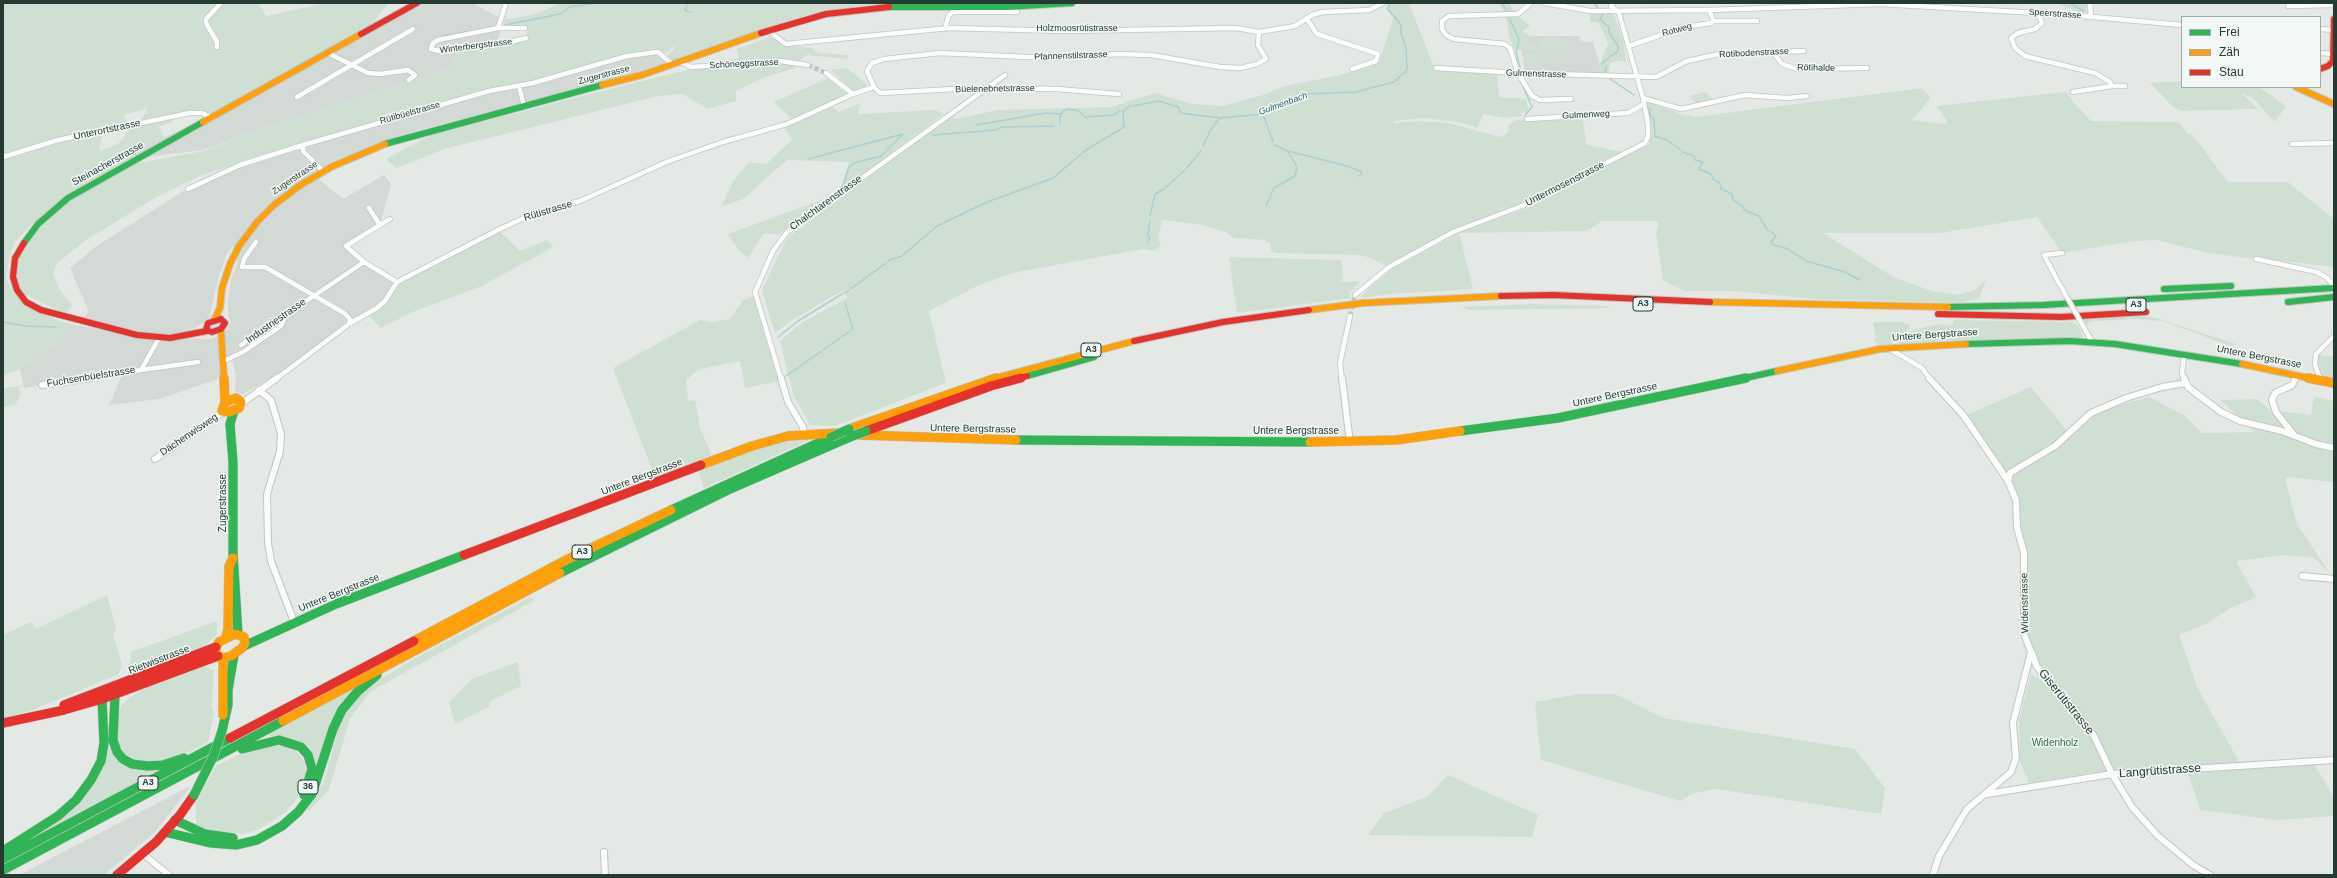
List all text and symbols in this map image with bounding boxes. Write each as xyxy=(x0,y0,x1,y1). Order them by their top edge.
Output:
street label: Speerstrasse xyxy=(2028,7,2082,21)
legend xyxy=(2181,16,2321,88)
street label: Rotweg xyxy=(1661,21,1693,39)
street label: Holzmoosrütistrasse xyxy=(1036,24,1118,34)
text: Frei xyxy=(2219,25,2240,39)
street label: Winterbergstrasse xyxy=(439,36,513,56)
text: Zäh xyxy=(2219,45,2240,59)
street label: Rötibodenstrasse xyxy=(1719,46,1789,60)
street label: Pfannenstilstrasse xyxy=(1034,49,1108,63)
street label: Schöneggstrasse xyxy=(709,57,779,71)
street label: Rötihalde xyxy=(1797,62,1835,74)
street label: Zugerstrasse xyxy=(577,63,631,87)
text: Stau xyxy=(2219,65,2244,79)
street label: Gulmenstrasse xyxy=(1506,68,1566,80)
street label: Büelenebnetstrasse xyxy=(955,83,1035,95)
water label: Gulmenbach xyxy=(1257,90,1309,118)
street label: Rütibüelstrasse xyxy=(379,99,441,127)
street label: Gulmenweg xyxy=(1562,108,1610,122)
street label: Unterortstrasse xyxy=(72,117,142,143)
street label: Steinacherstrasse xyxy=(70,139,146,189)
street label: Zugerstrasse xyxy=(270,159,320,197)
street label: Untermosenstrasse xyxy=(1524,159,1606,209)
street label: Chalchtarenstrasse xyxy=(788,173,864,233)
street label: Rütistrasse xyxy=(522,198,574,224)
street label: Industriestrasse xyxy=(244,296,308,346)
road number: A3 xyxy=(1633,297,1653,311)
road number: A3 xyxy=(2126,298,2146,312)
street label: Untere Bergstrasse xyxy=(1892,326,1978,344)
road number: A3 xyxy=(1081,343,1101,357)
street label: Untere Bergstrasse xyxy=(2216,343,2302,371)
street label: Fuchsenbüelstrasse xyxy=(46,364,136,390)
street label: Untere Bergstrasse xyxy=(1572,380,1658,410)
street label: Dächenwisweg xyxy=(158,411,220,459)
street label: Untere Bergstrasse xyxy=(930,422,1016,436)
street label: Untere Bergstrasse xyxy=(1253,425,1339,437)
street label: Untere Bergstrasse xyxy=(600,456,684,498)
street label: Zugerstrasse xyxy=(217,474,229,532)
road number: A3 xyxy=(572,545,592,559)
street label: Untere Bergstrasse xyxy=(297,571,381,615)
street label: Widenstrasse xyxy=(2018,573,2032,633)
street label: Rietwisstrasse xyxy=(127,643,191,677)
street label: Giserütistrasse xyxy=(2035,666,2097,738)
park label: Widenholz xyxy=(2032,737,2078,749)
street label: Langrütistrasse xyxy=(2119,761,2201,781)
road number: A3 xyxy=(138,776,158,790)
road number: 36 xyxy=(298,780,318,794)

